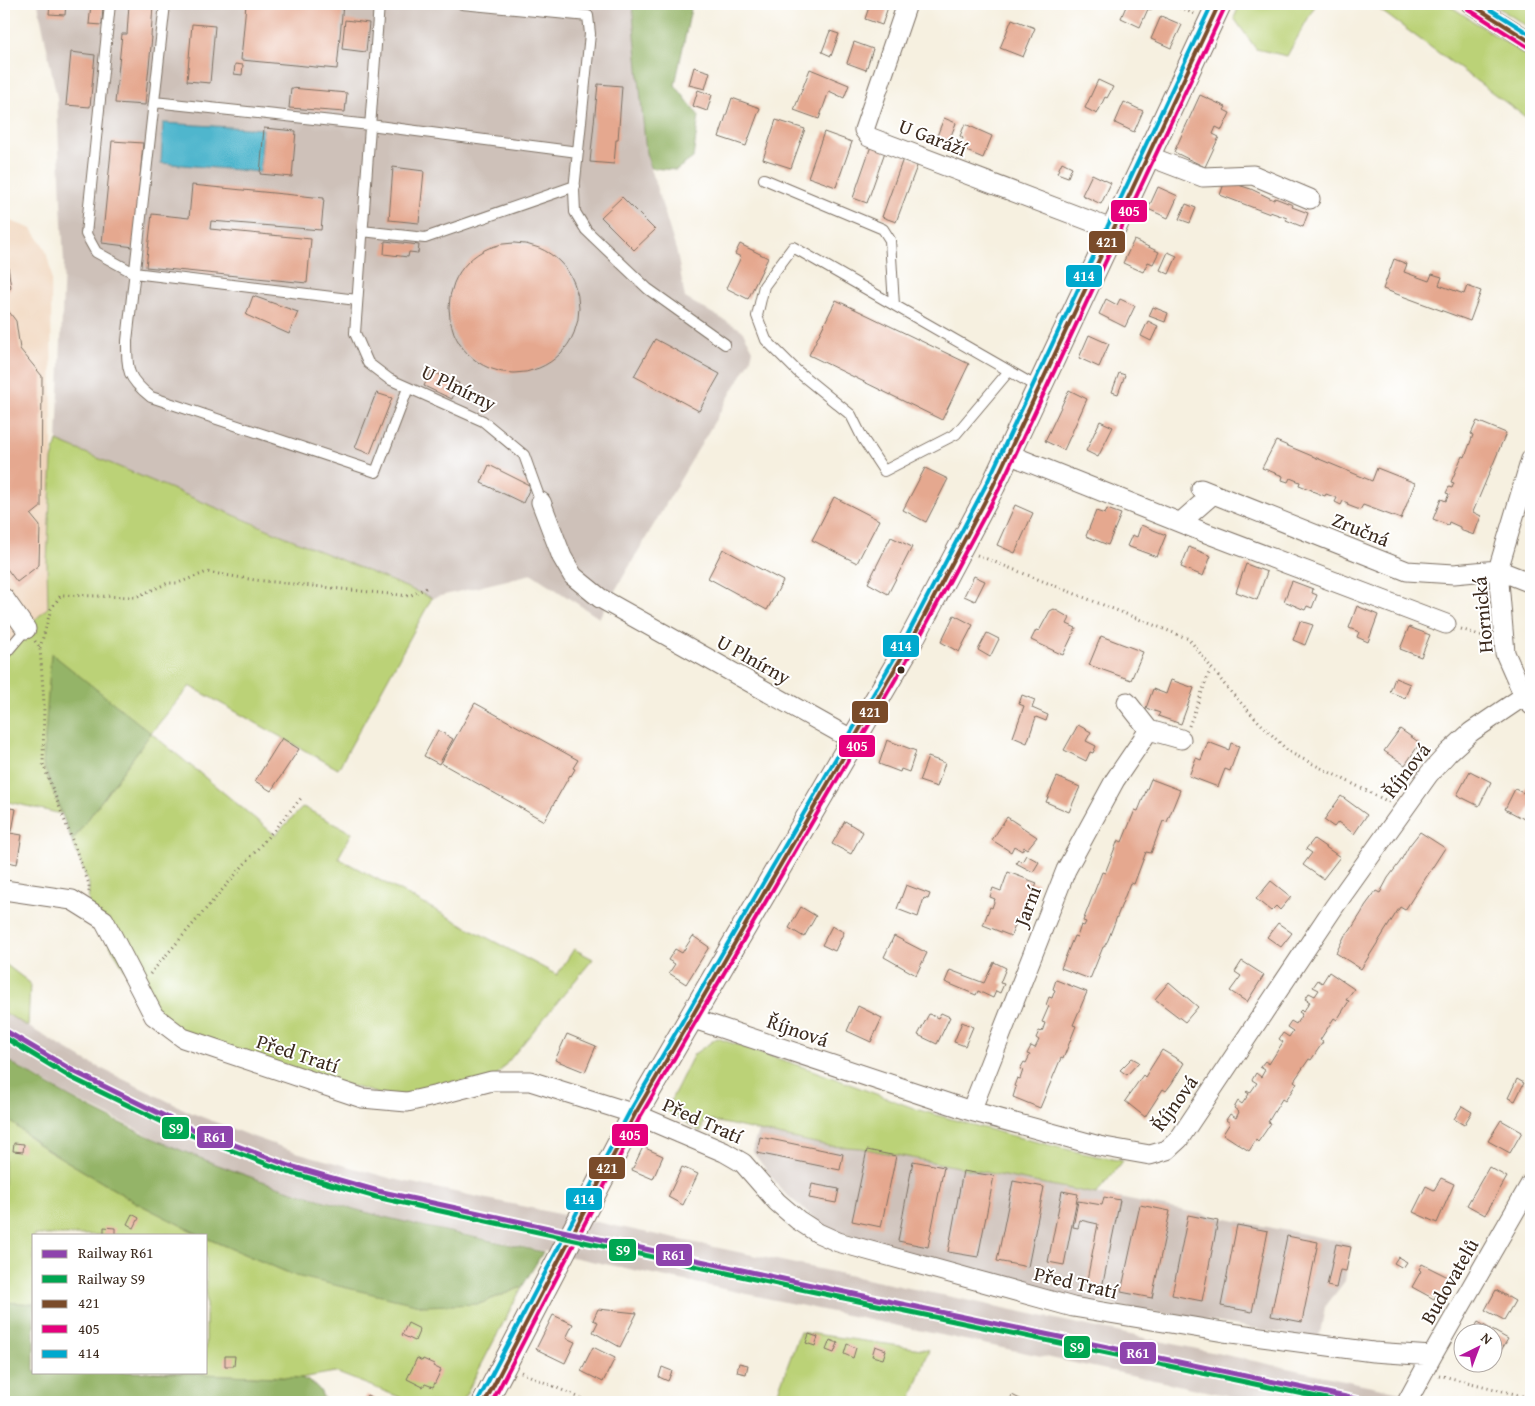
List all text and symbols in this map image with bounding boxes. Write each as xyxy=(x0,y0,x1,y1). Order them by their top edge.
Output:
street label: U Garáží xyxy=(895,111,972,163)
line badge: 405 xyxy=(1110,199,1148,223)
text: 405 xyxy=(1118,201,1140,221)
line badge: 421 xyxy=(1088,230,1126,254)
text: 421 xyxy=(1096,232,1118,252)
line badge: 414 xyxy=(1065,264,1103,288)
text: 414 xyxy=(1073,266,1095,286)
street label: U Plnírny xyxy=(417,356,501,418)
street label: Zručná xyxy=(1328,504,1394,554)
street label: Hornická xyxy=(1464,575,1500,654)
street label: U Plnírny xyxy=(712,627,796,691)
line badge: 414 xyxy=(882,634,920,658)
text: 414 xyxy=(890,636,912,656)
unlabelled marker xyxy=(896,665,906,675)
line badge: 421 xyxy=(851,700,889,724)
text: 421 xyxy=(859,702,881,722)
line badge: 405 xyxy=(838,734,876,758)
text: 405 xyxy=(846,736,868,756)
street label: Říjnová xyxy=(1375,736,1437,804)
street label: Jarní xyxy=(1005,881,1048,933)
street label: Říjnová xyxy=(764,1006,833,1054)
street label: Před Tratí xyxy=(253,1026,343,1080)
street label: Říjnová xyxy=(1144,1069,1205,1137)
street label: Před Tratí xyxy=(658,1089,748,1151)
line badge: S9 xyxy=(161,1116,190,1140)
text: S9 xyxy=(169,1118,183,1138)
line badge: 405 xyxy=(611,1123,649,1147)
line badge: R61 xyxy=(196,1125,234,1149)
text: 405 xyxy=(619,1125,641,1145)
text: R61 xyxy=(203,1127,227,1147)
line badge: 421 xyxy=(588,1156,626,1180)
text: 421 xyxy=(596,1158,618,1178)
line badge: 414 xyxy=(565,1187,603,1211)
text: 414 xyxy=(573,1189,595,1209)
street label: Budovatelů xyxy=(1413,1233,1485,1329)
legend xyxy=(32,1234,208,1374)
line badge: S9 xyxy=(608,1238,637,1262)
text: S9 xyxy=(616,1240,630,1260)
text: Railway R61 xyxy=(78,1242,154,1263)
line badge: R61 xyxy=(655,1243,693,1267)
text: R61 xyxy=(662,1245,686,1265)
street label: Před Tratí xyxy=(1031,1258,1121,1306)
text: Railway S9 xyxy=(78,1268,145,1289)
text: 421 xyxy=(78,1292,100,1313)
text: 405 xyxy=(78,1318,100,1339)
north arrow xyxy=(1452,1324,1502,1374)
text: N xyxy=(1477,1328,1497,1349)
line badge: S9 xyxy=(1063,1335,1091,1359)
text: S9 xyxy=(1070,1337,1084,1357)
line badge: R61 xyxy=(1119,1341,1157,1365)
text: 414 xyxy=(78,1342,100,1363)
text: R61 xyxy=(1126,1343,1150,1363)

